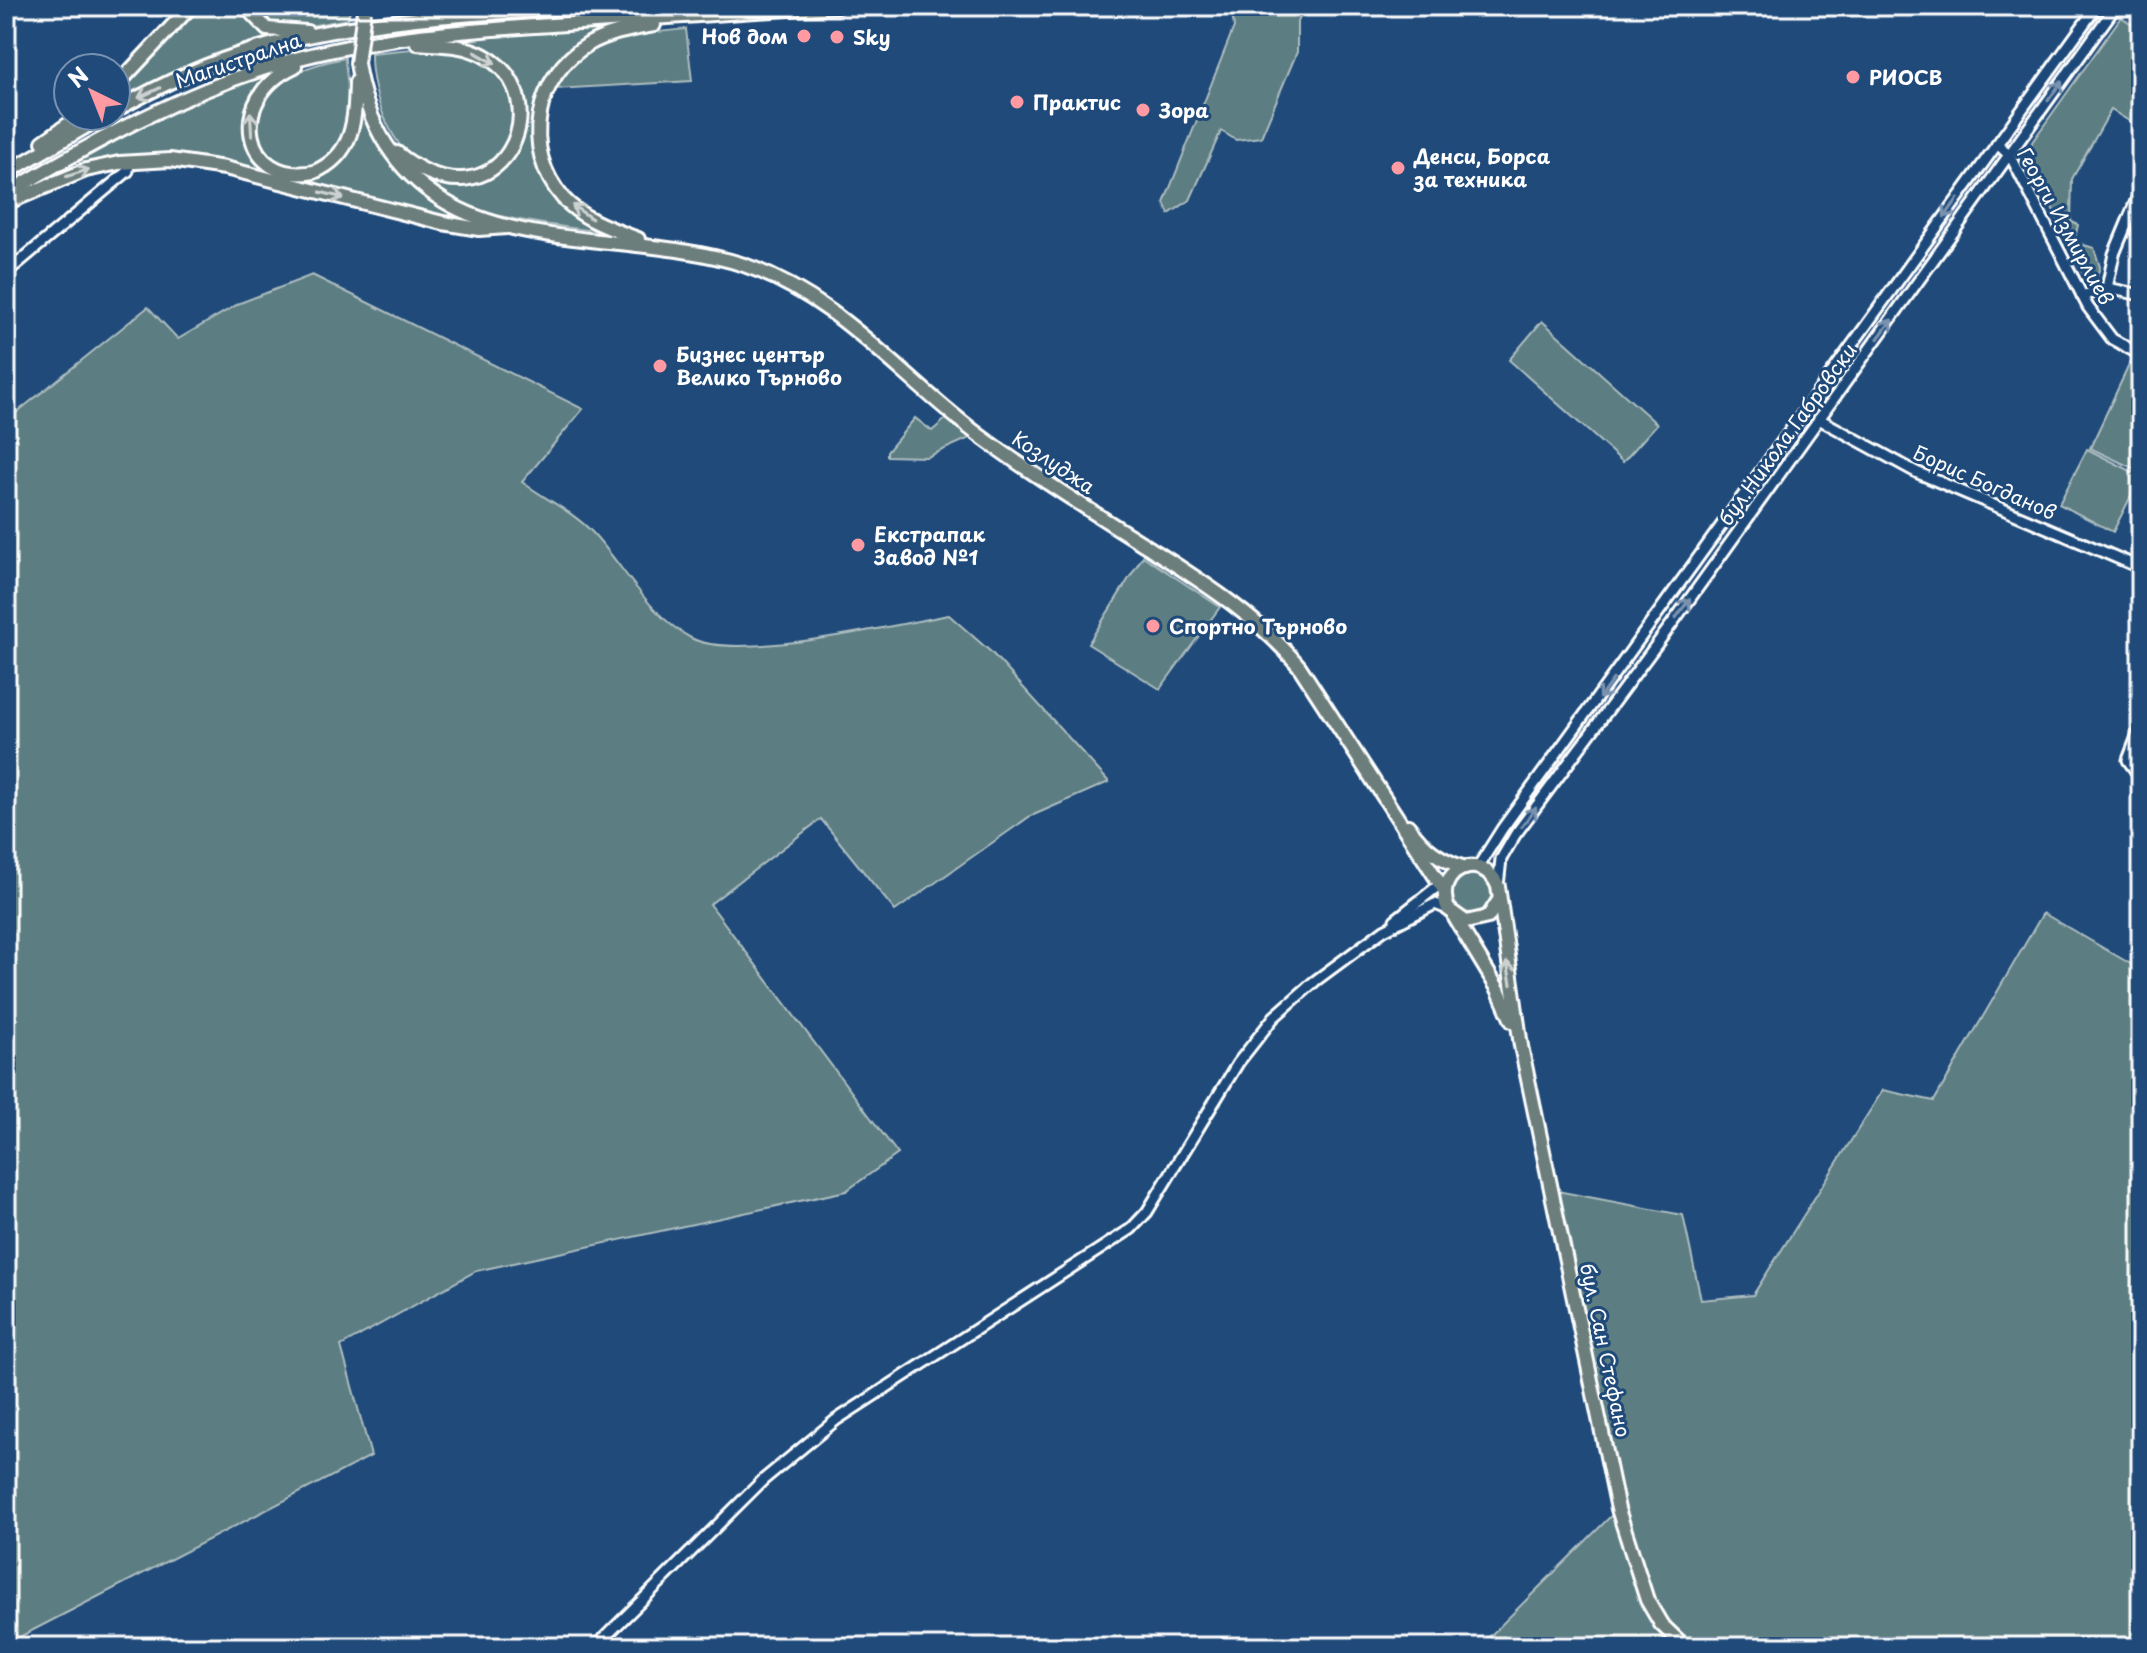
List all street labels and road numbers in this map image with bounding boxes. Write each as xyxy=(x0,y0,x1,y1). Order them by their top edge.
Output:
street label: Магистрална xyxy=(171,24,306,96)
street label: Георги Измирлиев xyxy=(2010,142,2122,310)
street label: бул.Никола Габровски xyxy=(1710,336,1864,532)
street label: Козлуджа xyxy=(1006,423,1102,501)
street label: Борис Богданов xyxy=(1909,437,2061,527)
street label: бул. Сан Стефано xyxy=(1573,1260,1639,1440)

